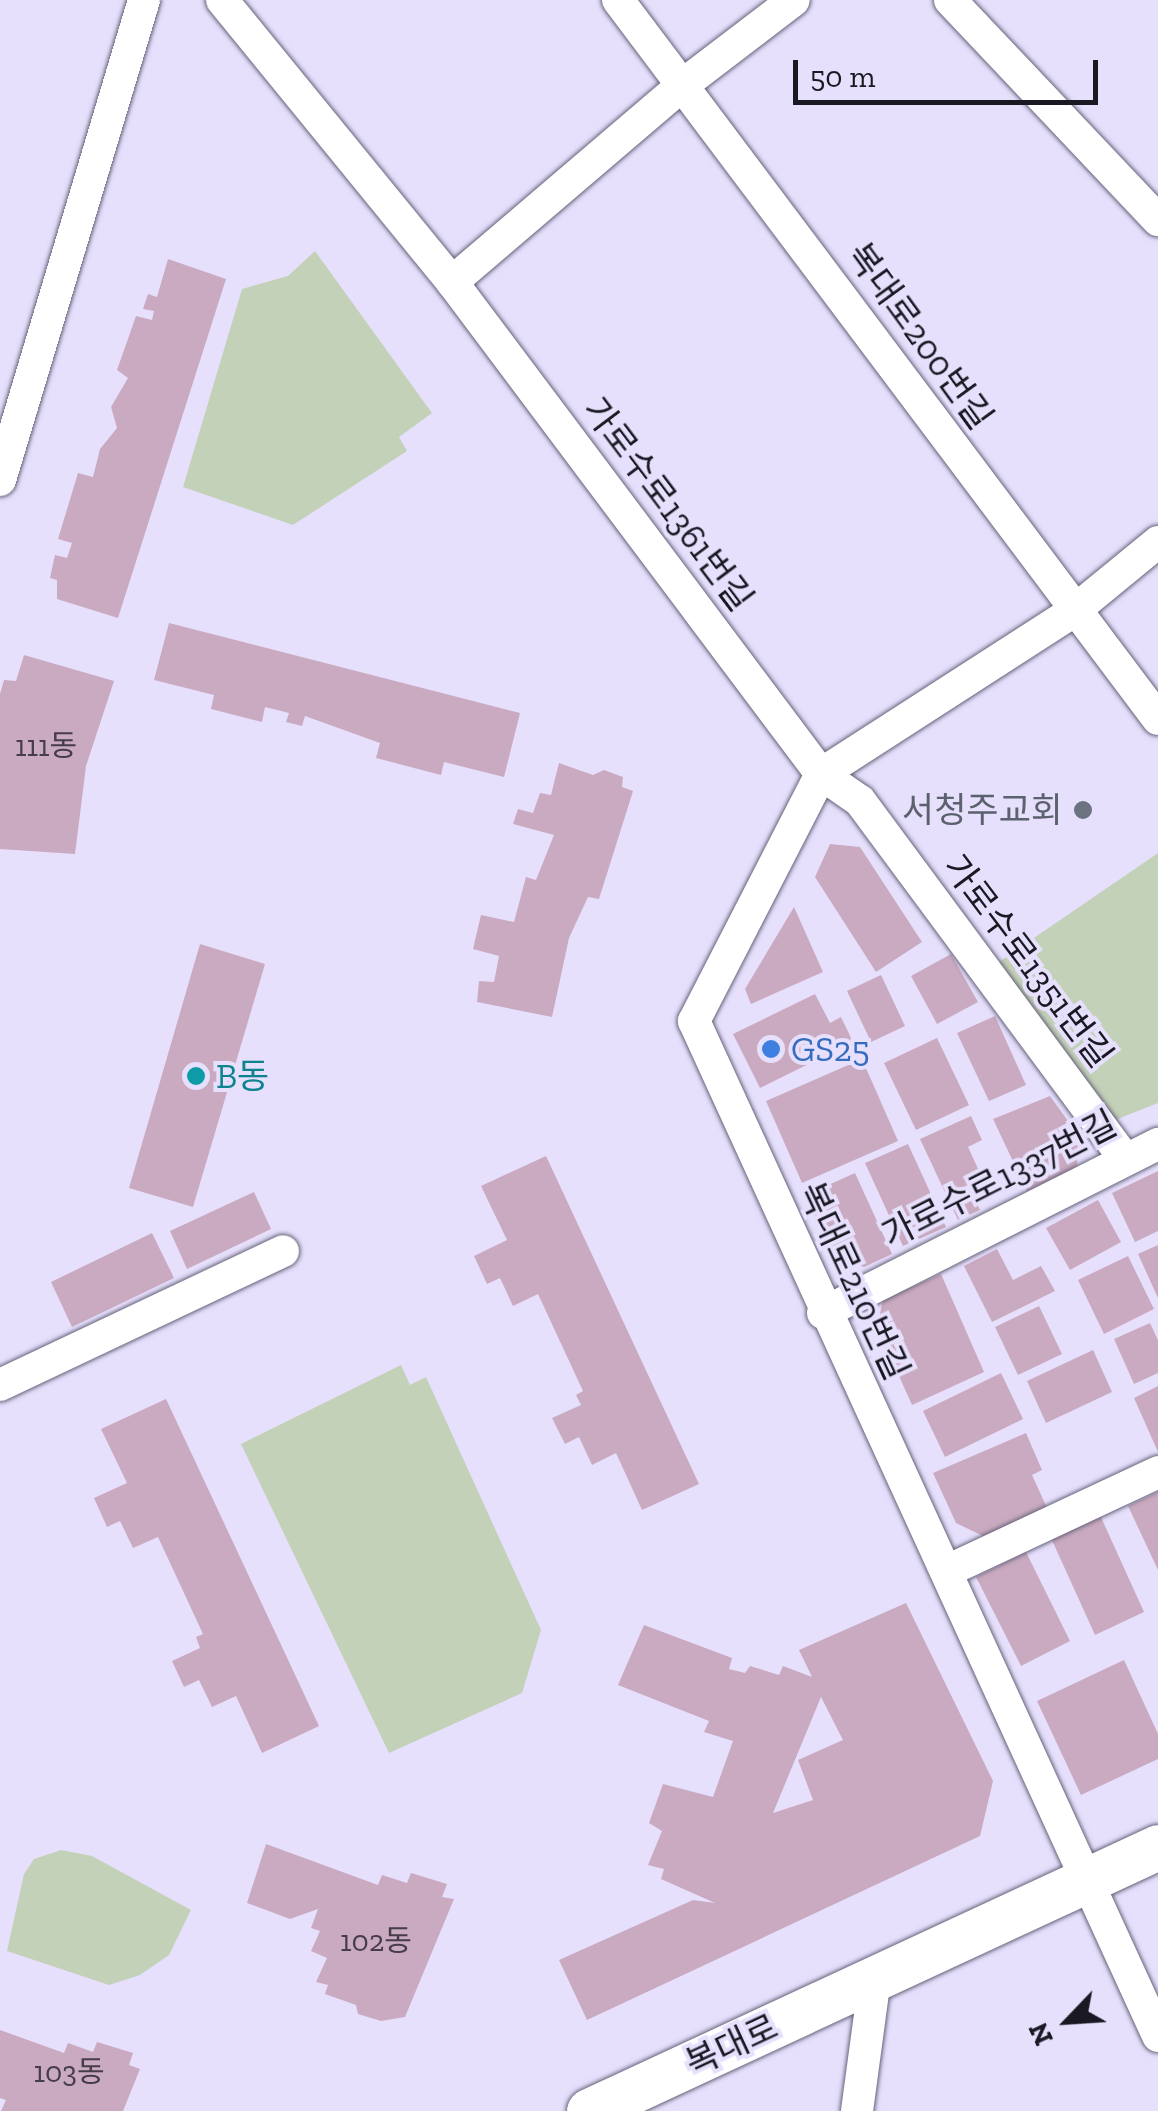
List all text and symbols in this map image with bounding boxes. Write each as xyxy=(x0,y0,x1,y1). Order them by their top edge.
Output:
scale bar xyxy=(798,40,1103,102)
text: 50 m xyxy=(810,59,875,95)
street label: 복대로200번길 xyxy=(839,235,1001,437)
street label: 가로수로1361번길 xyxy=(574,389,762,619)
house number: 111동 xyxy=(15,728,77,764)
place label: 서청주교회 xyxy=(902,789,1063,831)
marker: 서청주교회 xyxy=(1072,799,1094,821)
street label: 가로수로1351번길 xyxy=(934,846,1122,1076)
place label: GS25 xyxy=(791,1028,870,1070)
marker: GS25 xyxy=(760,1038,782,1060)
place label: B동 xyxy=(216,1055,269,1097)
marker: B동 xyxy=(185,1065,207,1087)
street label: 가로수로1337번길 xyxy=(875,1102,1123,1256)
street label: 복대로210번길 xyxy=(790,1176,918,1386)
house number: 102동 xyxy=(340,1923,412,1959)
north arrow xyxy=(1018,1971,1118,2071)
street label: 복대로 xyxy=(679,2006,785,2084)
text: N xyxy=(1021,2017,1060,2051)
house number: 103동 xyxy=(33,2054,105,2090)

